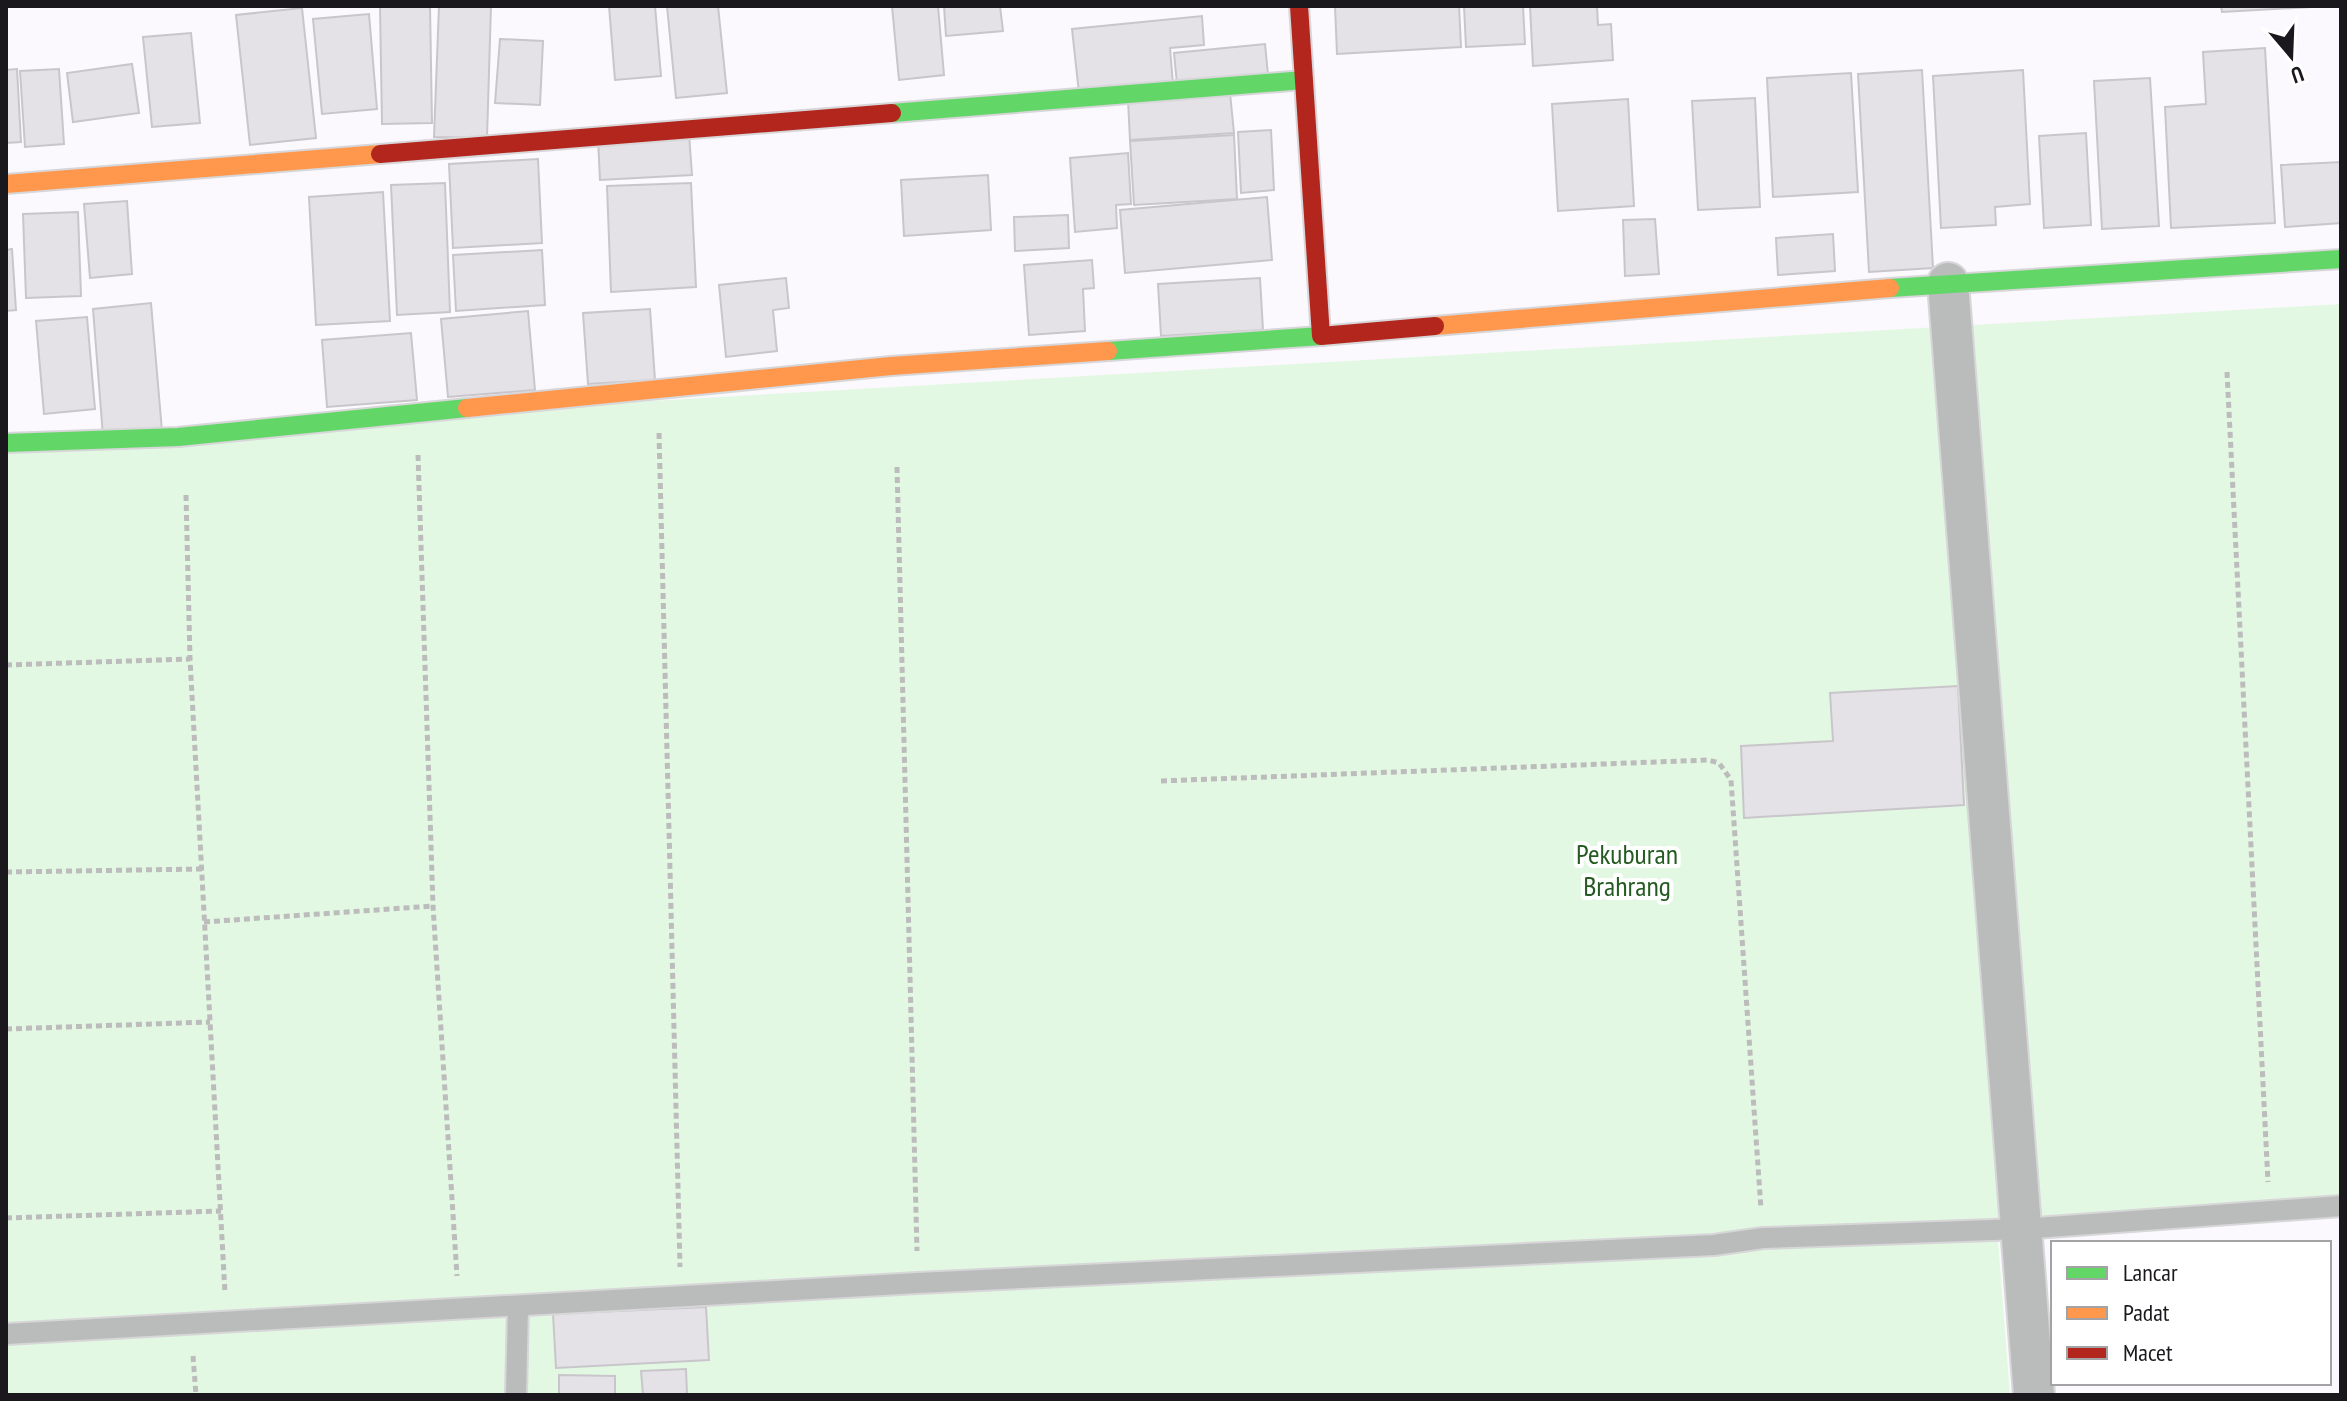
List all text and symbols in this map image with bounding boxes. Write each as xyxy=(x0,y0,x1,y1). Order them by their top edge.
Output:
north arrow xyxy=(2251,16,2331,96)
text: U xyxy=(2288,60,2307,90)
park label: Pekuburan Brahrang xyxy=(1576,835,1678,904)
legend xyxy=(2051,1241,2331,1385)
text: Lancar xyxy=(2123,1257,2178,1288)
text: Padat xyxy=(2123,1297,2170,1328)
text: Macet xyxy=(2123,1337,2173,1368)

